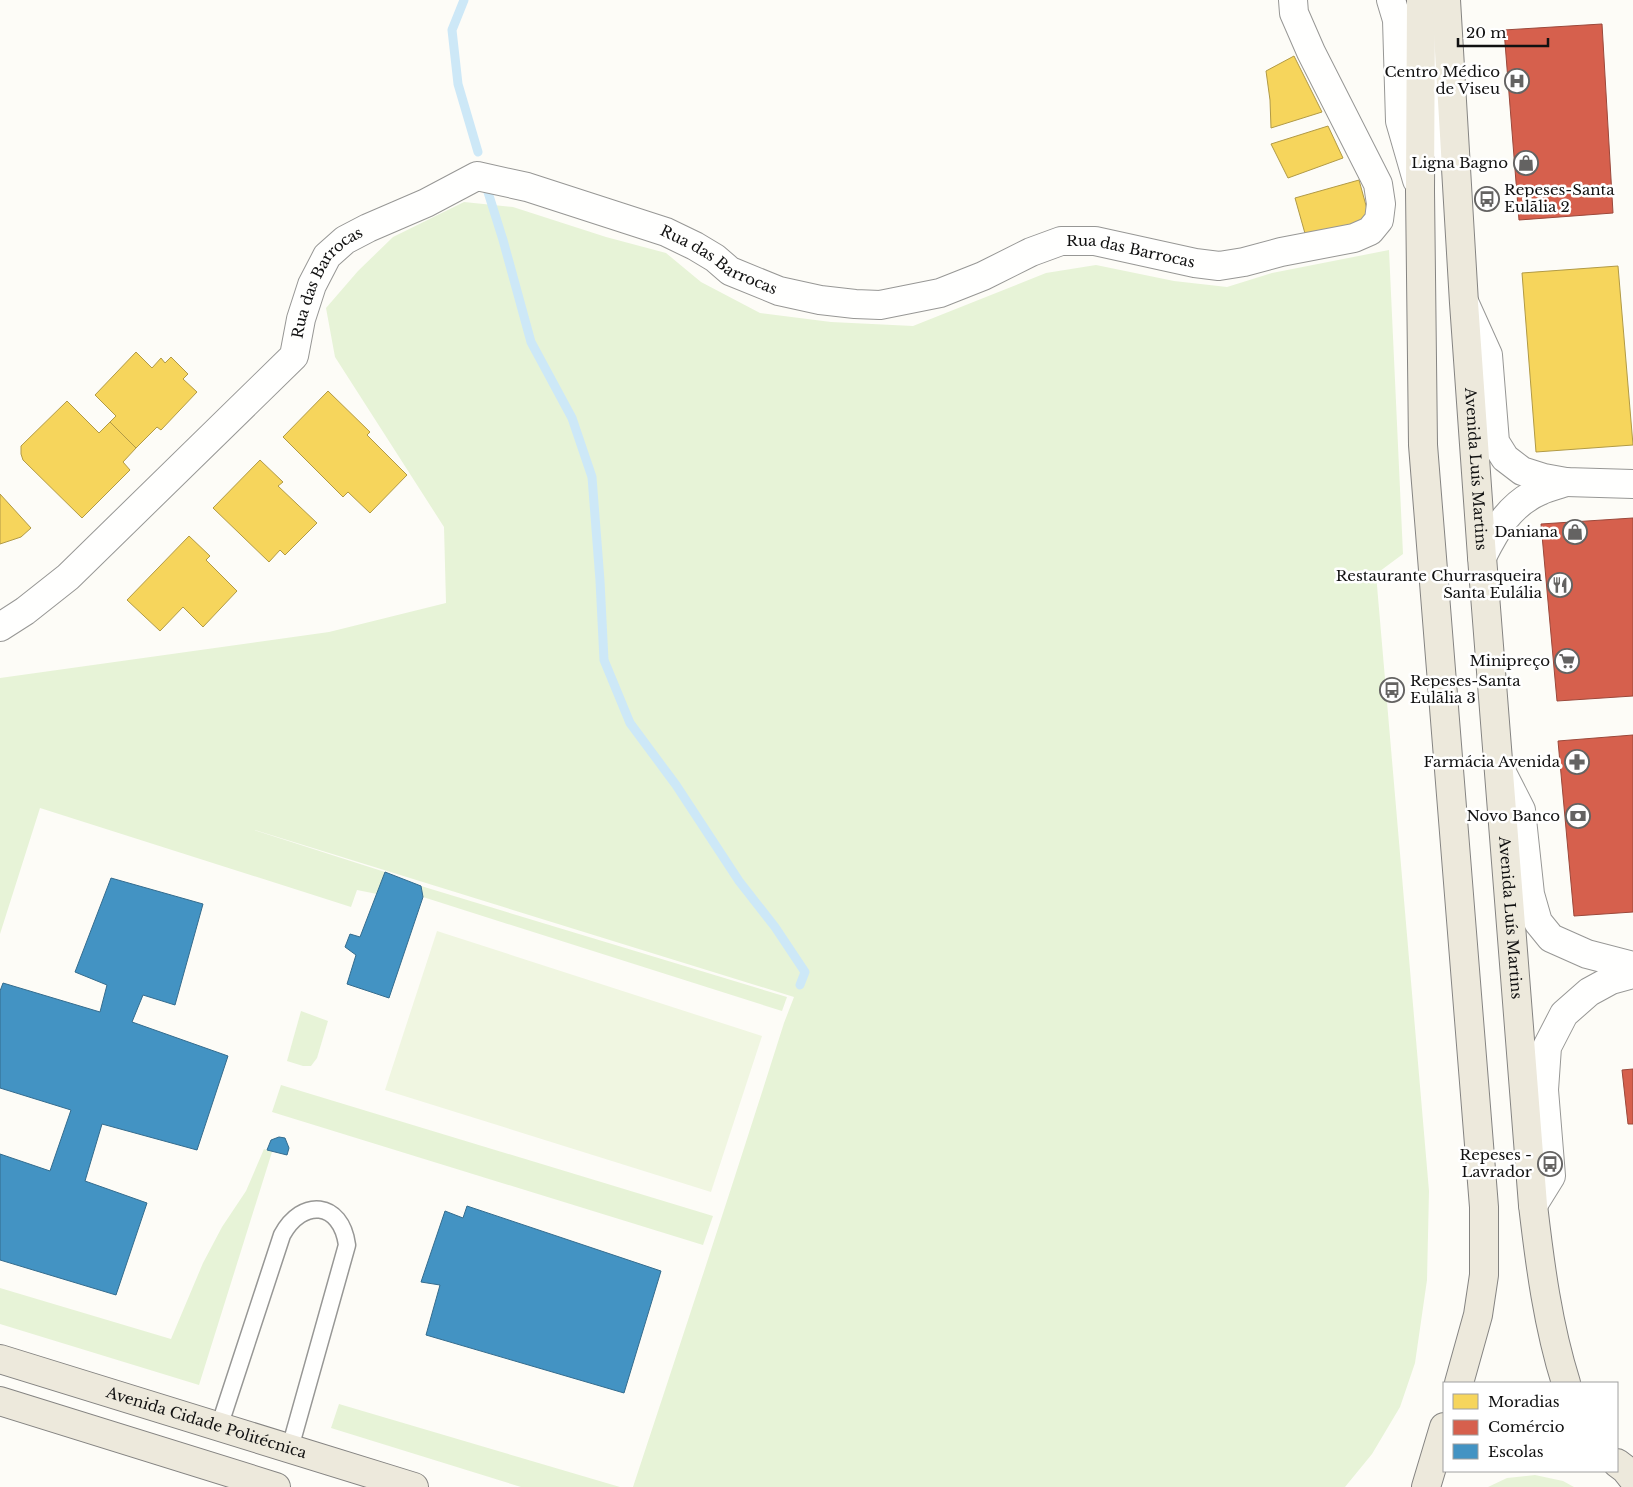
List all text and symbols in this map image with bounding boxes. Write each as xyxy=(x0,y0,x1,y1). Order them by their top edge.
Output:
scale bar xyxy=(1458,15,1548,47)
text: 20 m xyxy=(1466,23,1506,42)
place label: Centro Médico de Viseu xyxy=(1385,62,1500,98)
hospital icon: Centro Médico de Viseu xyxy=(1504,68,1530,94)
shop icon: Ligna Bagno xyxy=(1513,150,1539,176)
place label: Ligna Bagno xyxy=(1411,153,1508,172)
place label: Repeses-Santa Eulãlia 2 xyxy=(1504,180,1615,216)
bus stop icon: Repeses-Santa Eulãlia 2 xyxy=(1474,186,1500,212)
street label: Rua das Barrocas xyxy=(657,221,780,298)
street label: Rua das Barrocas xyxy=(288,222,366,340)
street label: Rua das Barrocas xyxy=(1066,231,1197,272)
street label: Avenida Luís Martins xyxy=(1461,386,1492,551)
shop icon: Daniana xyxy=(1562,519,1588,545)
place label: Daniana xyxy=(1494,522,1559,541)
place label: Restaurante Churrasqueira Santa Eulália xyxy=(1336,566,1543,602)
restaurant icon: Restaurante Churrasqueira Santa Eulália xyxy=(1547,572,1573,598)
supermarket icon: Minipreço xyxy=(1554,648,1580,674)
place label: Minipreço xyxy=(1469,651,1550,670)
place label: Repeses-Santa Eulãlia 3 xyxy=(1410,671,1521,707)
bus stop icon: Repeses-Santa Eulãlia 3 xyxy=(1379,677,1405,703)
pharmacy icon: Farmácia Avenida xyxy=(1564,749,1590,775)
place label: Farmácia Avenida xyxy=(1424,752,1561,771)
bank icon: Novo Banco xyxy=(1565,803,1591,829)
place label: Novo Banco xyxy=(1466,806,1560,825)
street label: Avenida Luís Martins xyxy=(1495,835,1527,1000)
place label: Repeses - Lavrador xyxy=(1459,1145,1533,1181)
bus stop icon: Repeses - Lavrador xyxy=(1537,1151,1563,1177)
street label: Avenida Cidade Politécnica xyxy=(103,1382,310,1462)
legend xyxy=(1443,1382,1618,1472)
text: Moradias xyxy=(1488,1392,1560,1411)
text: Comércio xyxy=(1488,1417,1565,1436)
text: Escolas xyxy=(1488,1442,1544,1461)

